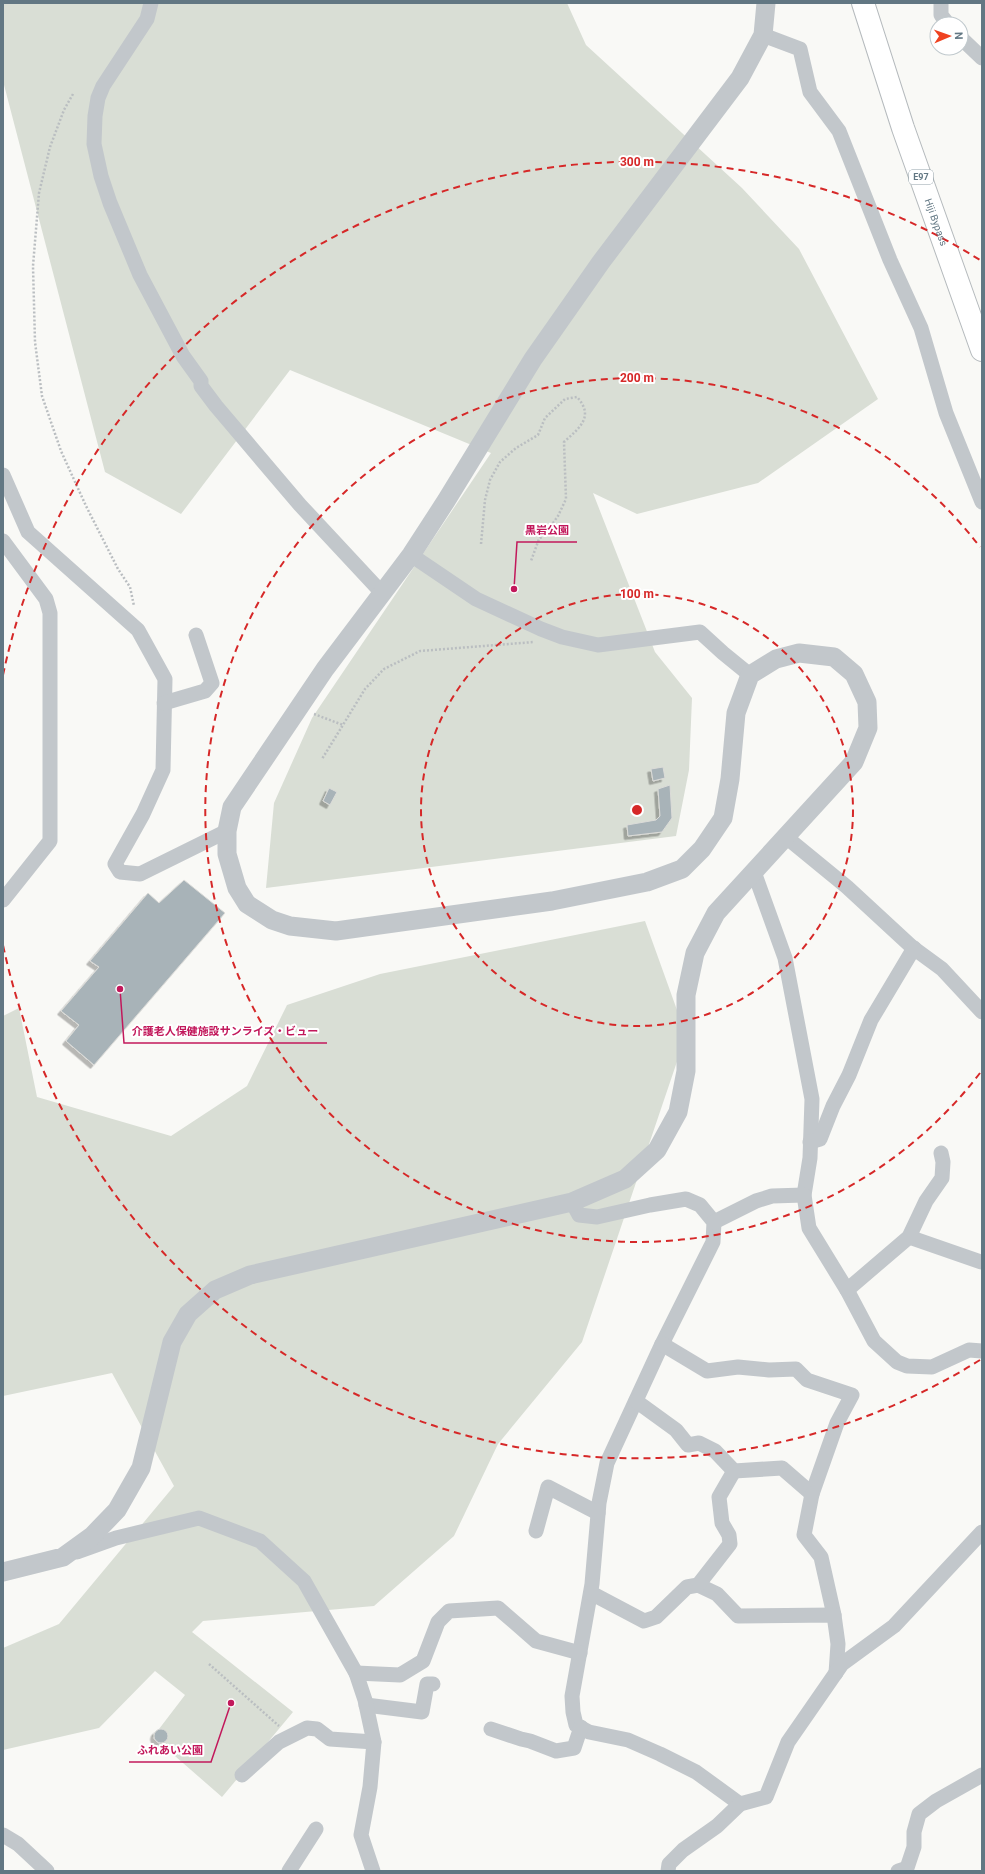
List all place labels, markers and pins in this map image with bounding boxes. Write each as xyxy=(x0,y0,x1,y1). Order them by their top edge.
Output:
callout: 黒岩公園 xyxy=(517,519,577,542)
centre of rings xyxy=(630,803,644,817)
callout: 介護老人保健施設サンライズ・ビュー xyxy=(124,1020,327,1043)
callout: ふれあい公園 xyxy=(129,1739,211,1762)

